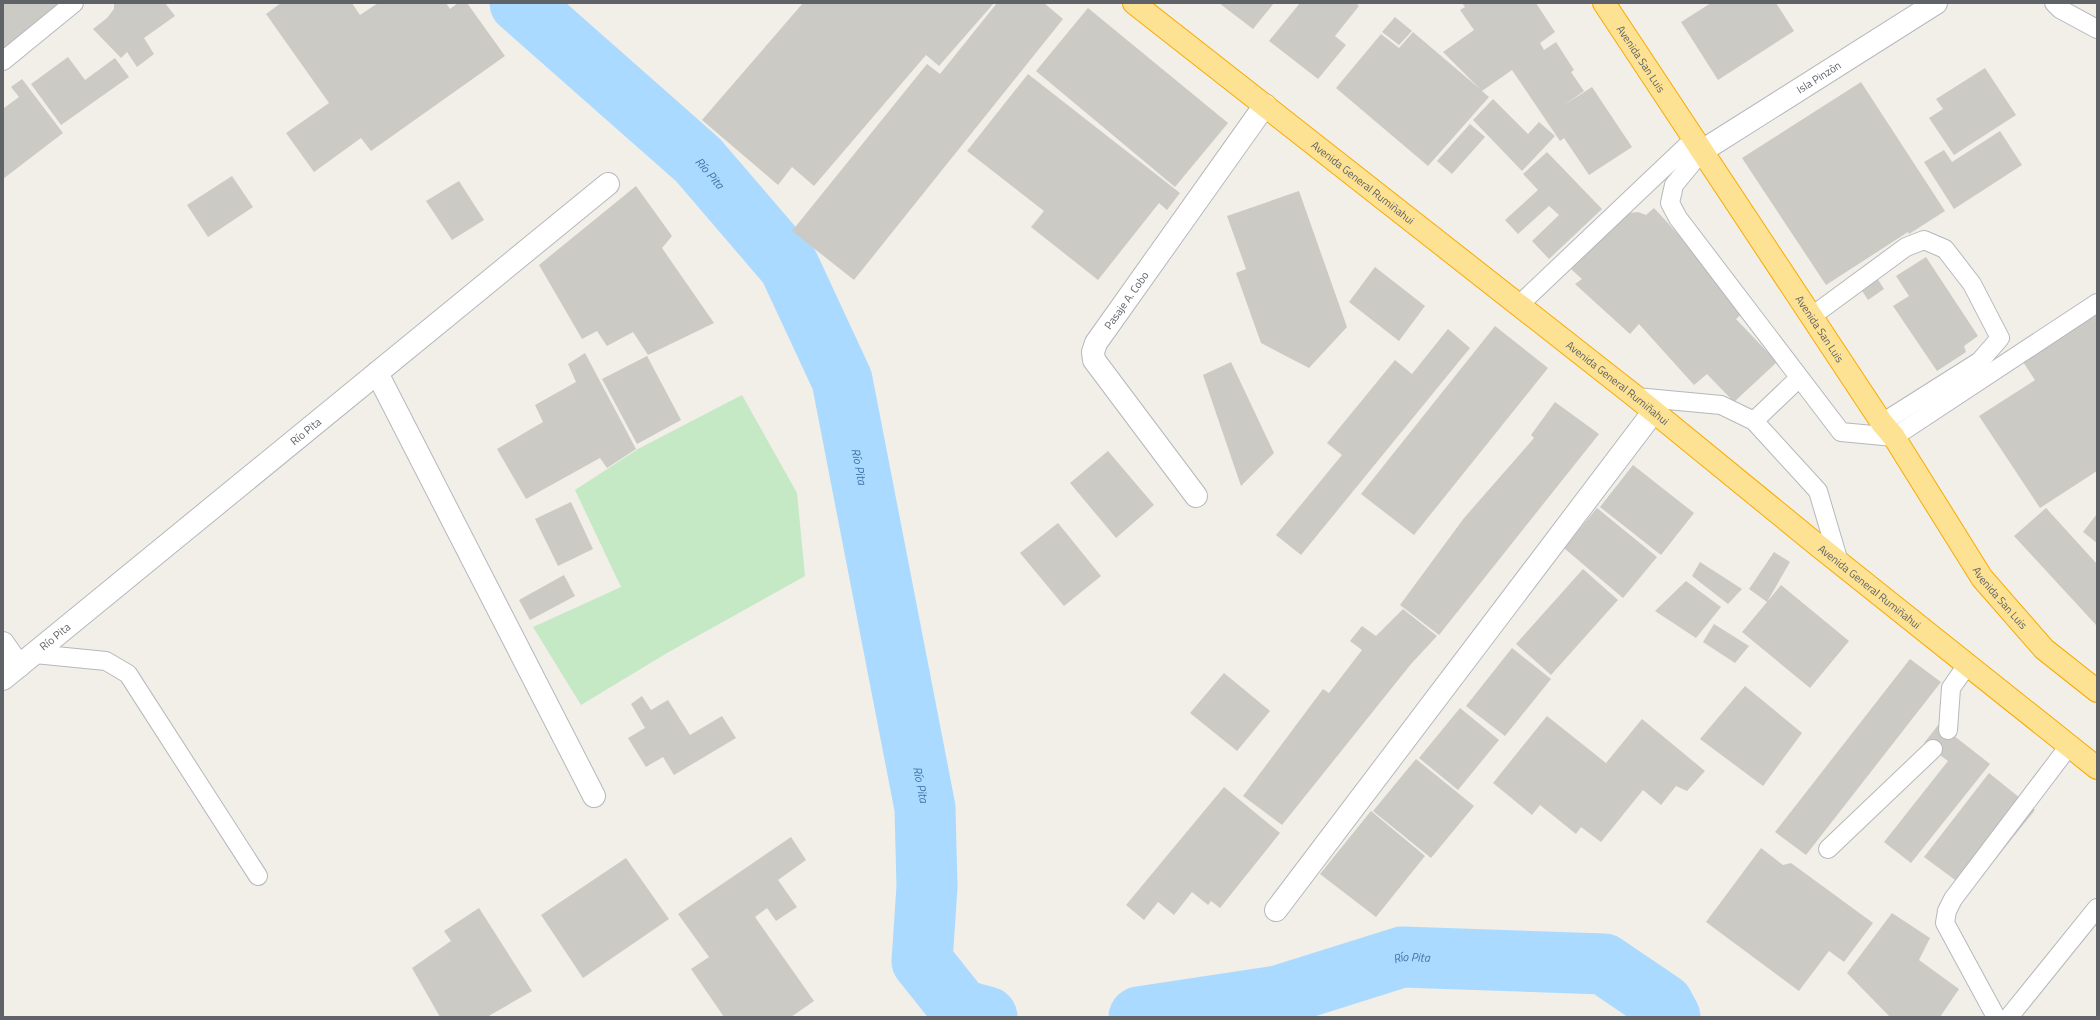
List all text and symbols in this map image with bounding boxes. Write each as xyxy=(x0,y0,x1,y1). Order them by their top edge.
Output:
street label: Avenida San Luis xyxy=(1613,22,1669,96)
street label: Isla Pinzòn xyxy=(1793,57,1844,97)
street label: Avenida General Rumiñahui xyxy=(1308,137,1418,228)
water label: Río Pita xyxy=(691,153,730,194)
street label: Pasaje A. Cobo xyxy=(1100,268,1153,332)
street label: Avenida San Luis xyxy=(1792,292,1848,366)
street label: Avenida General Rumiñahui xyxy=(1563,337,1672,429)
street label: Río Pita xyxy=(287,414,325,449)
water label: Río Pita xyxy=(846,447,872,487)
street label: Avenida General Rumiñahui xyxy=(1815,541,1924,633)
street label: Avenida San Luis xyxy=(1969,563,2031,633)
street label: Río Pita xyxy=(36,619,74,654)
water label: Río Pita xyxy=(908,765,934,805)
water label: Río Pita xyxy=(1390,946,1431,968)

